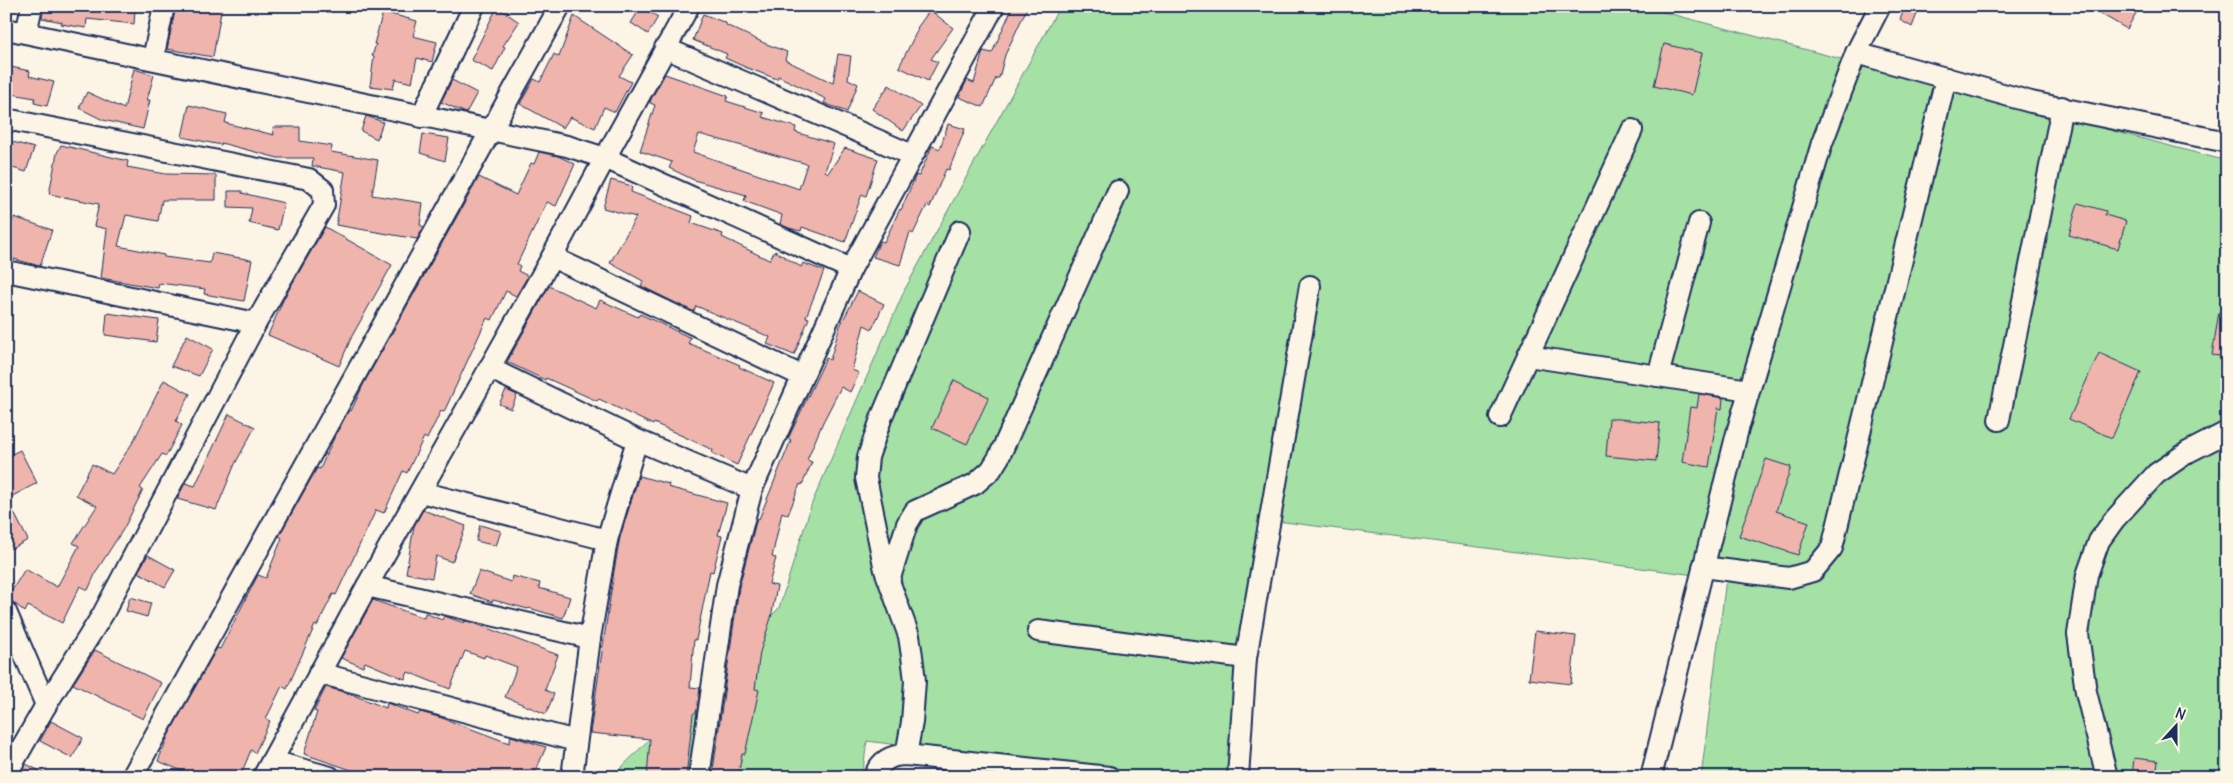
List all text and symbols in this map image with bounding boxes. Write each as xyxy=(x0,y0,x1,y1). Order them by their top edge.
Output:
north arrow xyxy=(2150,700,2200,750)
text: N xyxy=(2173,704,2188,724)

